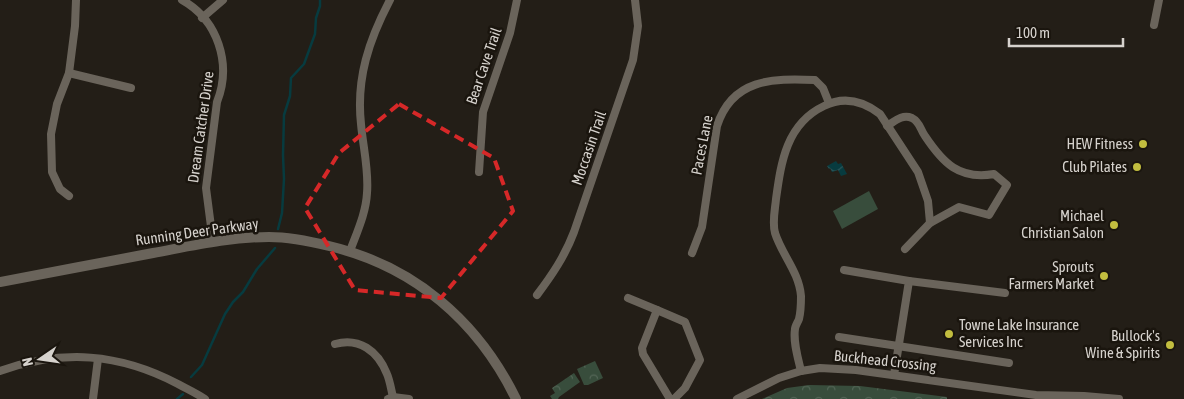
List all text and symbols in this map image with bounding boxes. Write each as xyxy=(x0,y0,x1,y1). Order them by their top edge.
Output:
scale bar xyxy=(1009,15,1123,47)
text: 100 m xyxy=(1016,24,1050,41)
street label: Bear Cave Trail xyxy=(462,25,505,107)
street label: Dream Catcher Drive xyxy=(184,70,217,184)
street label: Moccasin Trail xyxy=(568,108,609,187)
street label: Paces Lane xyxy=(687,113,716,176)
place label: HEW Fitness xyxy=(1066,135,1133,152)
marker: HEW Fitness xyxy=(1137,138,1149,150)
place label: Club Pilates xyxy=(1062,158,1127,175)
marker: Club Pilates xyxy=(1131,161,1143,173)
place label: Michael Christian Salon xyxy=(1021,207,1104,241)
street label: Running Deer Parkway xyxy=(134,214,259,249)
marker: Michael Christian Salon xyxy=(1108,219,1120,231)
place label: Sprouts Farmers Market xyxy=(1009,258,1094,292)
marker: Sprouts Farmers Market xyxy=(1098,270,1110,282)
place label: Towne Lake Insurance Services Inc xyxy=(959,316,1079,350)
place label: Bullock's Wine & Spirits xyxy=(1085,327,1160,361)
marker: Towne Lake Insurance Services Inc xyxy=(943,328,955,340)
north arrow xyxy=(15,334,65,384)
marker: Bullock's Wine & Spirits xyxy=(1164,339,1176,351)
street label: Buckhead Crossing xyxy=(833,347,938,374)
text: N xyxy=(19,356,36,368)

